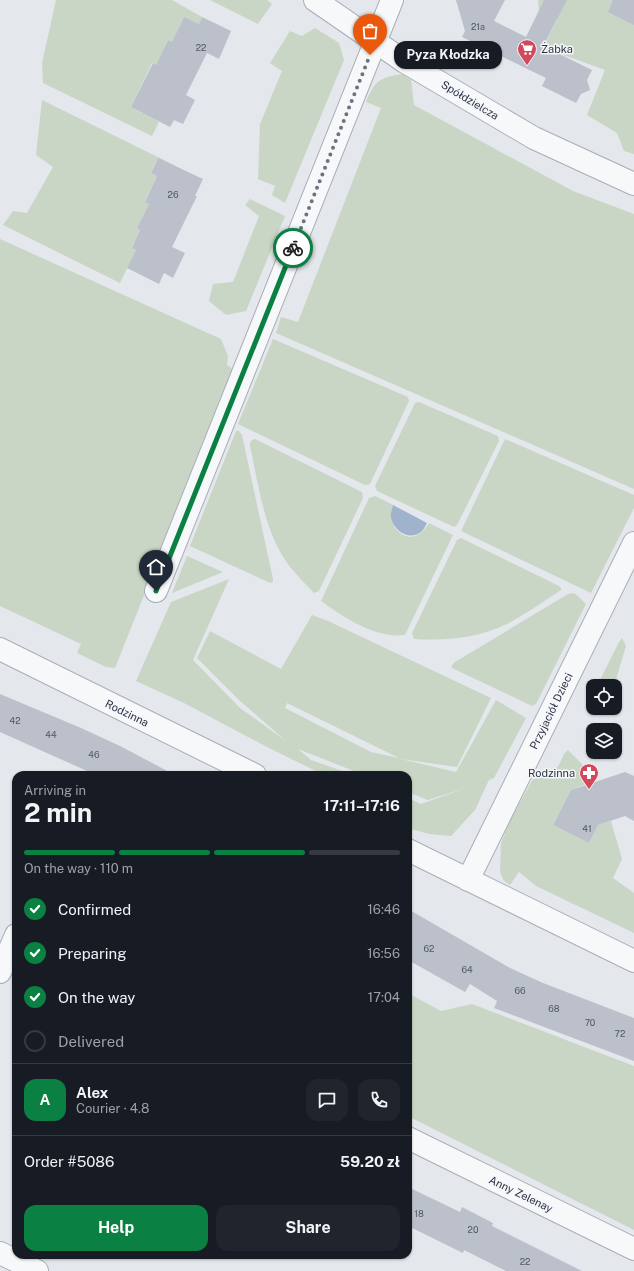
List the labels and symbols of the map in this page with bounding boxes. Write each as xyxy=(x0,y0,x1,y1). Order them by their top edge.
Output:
pin xyxy=(353,14,387,55)
house number: 21a xyxy=(471,21,485,32)
supermarket icon: Żabka xyxy=(516,38,538,66)
callout: Pyza Kłodzka xyxy=(394,41,502,69)
house number: 22 xyxy=(196,42,206,53)
place label: Żabka xyxy=(541,42,573,55)
street label: Spółdzielcza xyxy=(439,78,501,122)
house number: 26 xyxy=(168,189,179,200)
courier xyxy=(273,228,313,268)
pin xyxy=(139,550,173,591)
street label: Przyjaciół Dzieci xyxy=(527,671,575,751)
street label: Rodzinna xyxy=(103,697,151,729)
house number: 42 xyxy=(9,715,21,726)
house number: 44 xyxy=(45,729,57,740)
house number: 46 xyxy=(88,749,100,760)
pharmacy icon: Rodzinna xyxy=(578,762,600,790)
place label: Rodzinna xyxy=(528,767,575,779)
house number: 41 xyxy=(582,823,592,834)
house number: 62 xyxy=(424,943,434,954)
house number: 64 xyxy=(461,964,473,975)
house number: 66 xyxy=(514,985,526,996)
house number: 68 xyxy=(548,1003,560,1014)
house number: 70 xyxy=(585,1017,596,1028)
house number: 72 xyxy=(615,1028,625,1039)
street label: Anny Zelenay xyxy=(487,1173,555,1215)
house number: 18 xyxy=(414,1208,424,1219)
house number: 20 xyxy=(468,1224,479,1235)
house number: 22 xyxy=(520,1256,530,1267)

